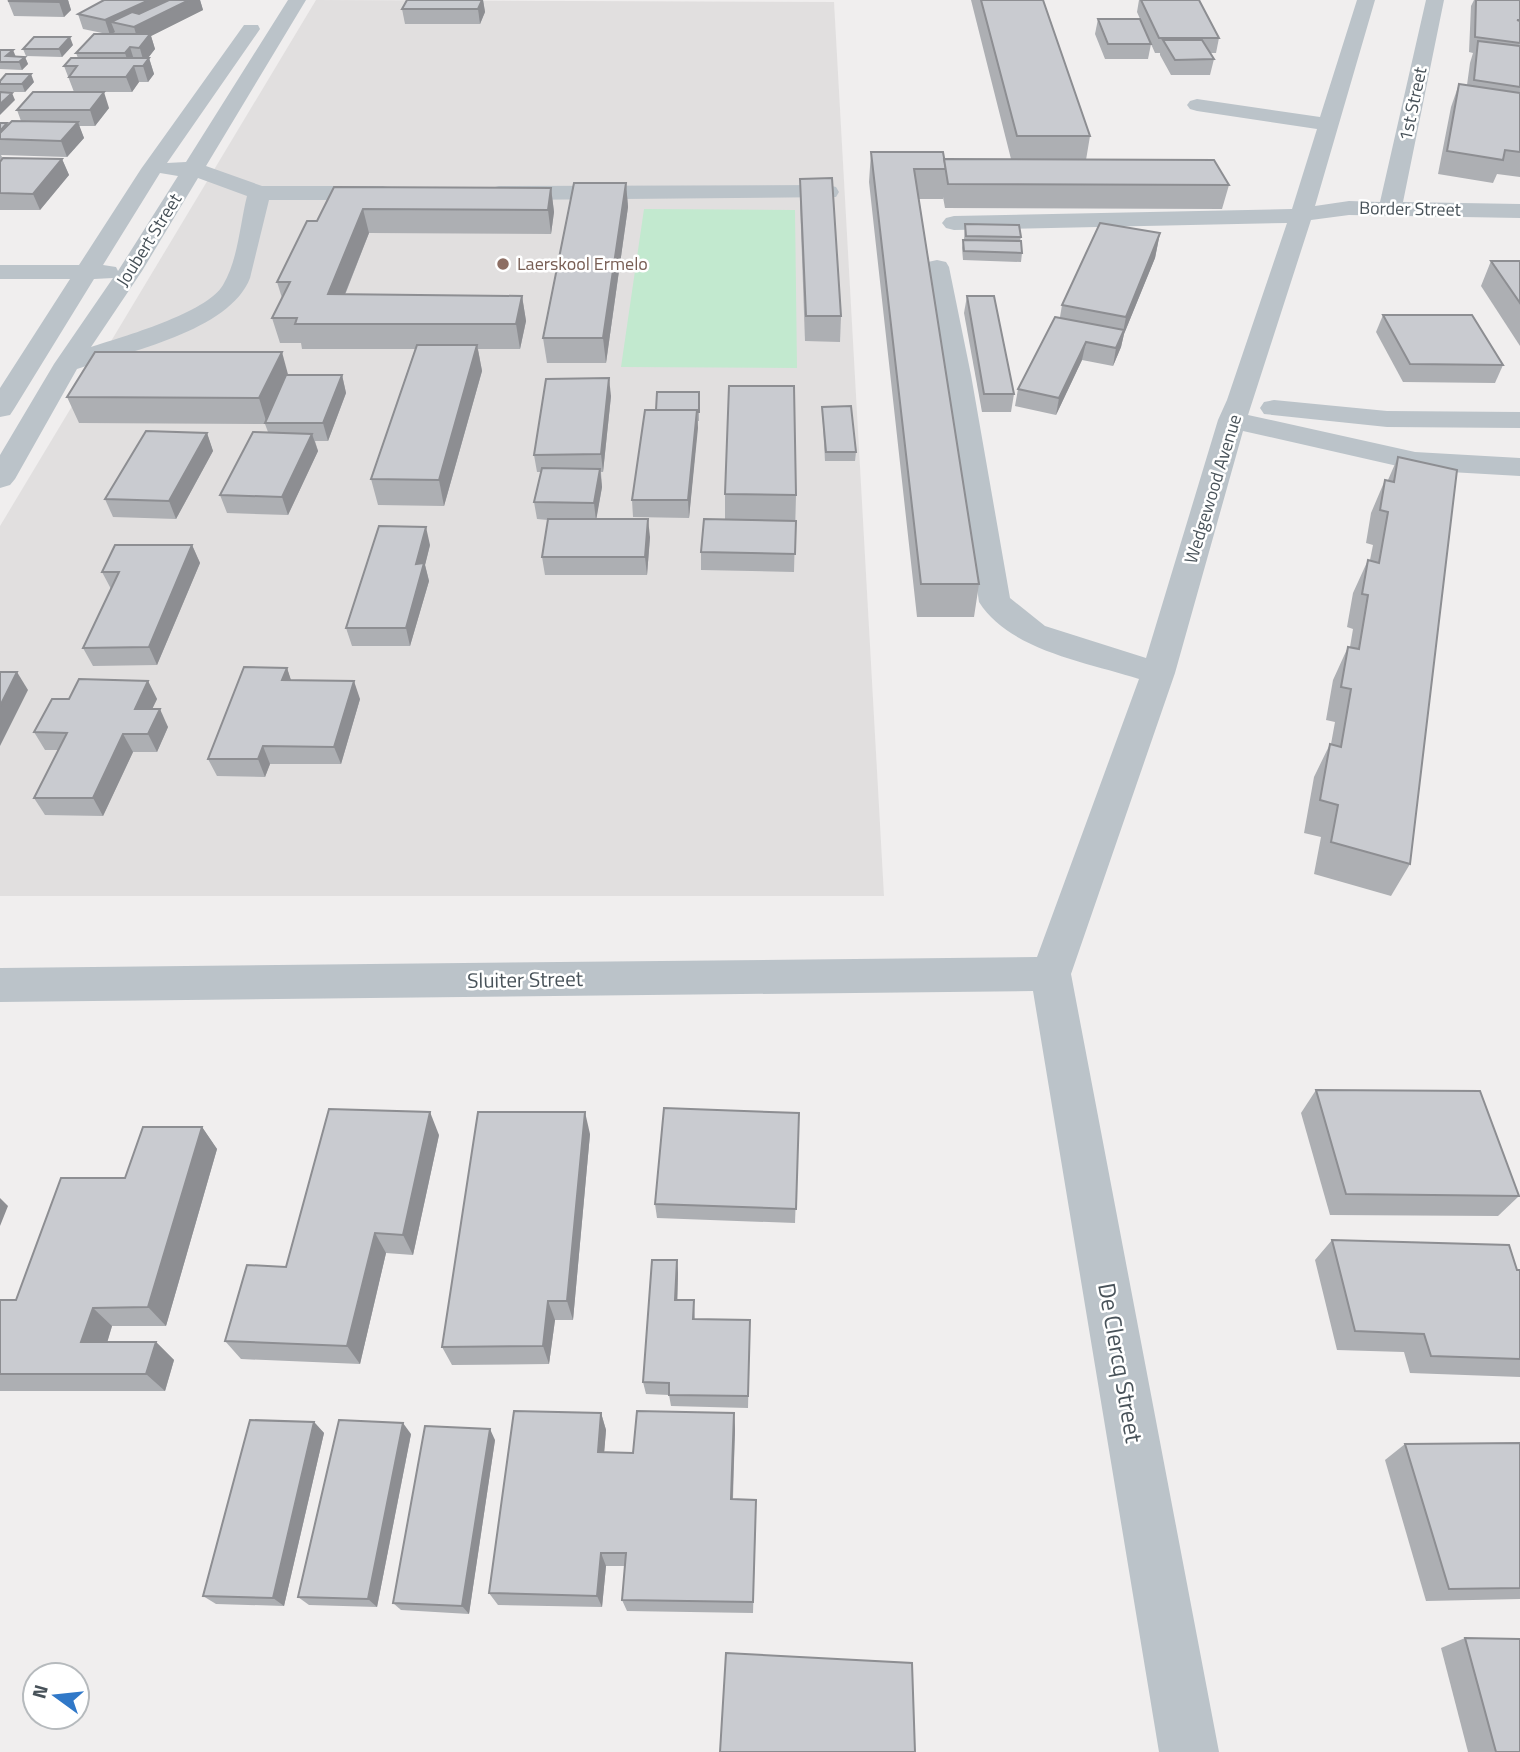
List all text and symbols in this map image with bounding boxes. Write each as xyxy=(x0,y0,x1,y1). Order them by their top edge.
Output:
street label: 1st Street xyxy=(1391,64,1434,143)
street label: Joubert Street xyxy=(109,187,188,292)
street label: Border Street xyxy=(1359,194,1462,223)
place label: Laerskool Ermelo xyxy=(517,250,648,277)
marker: Laerskool Ermelo xyxy=(495,256,511,272)
street label: Wedgewood Avenue xyxy=(1177,411,1248,567)
street label: Sluiter Street xyxy=(467,962,584,996)
street label: De Clercq Street xyxy=(1089,1280,1153,1446)
north arrow xyxy=(21,1661,91,1731)
text: N xyxy=(23,1681,55,1702)

